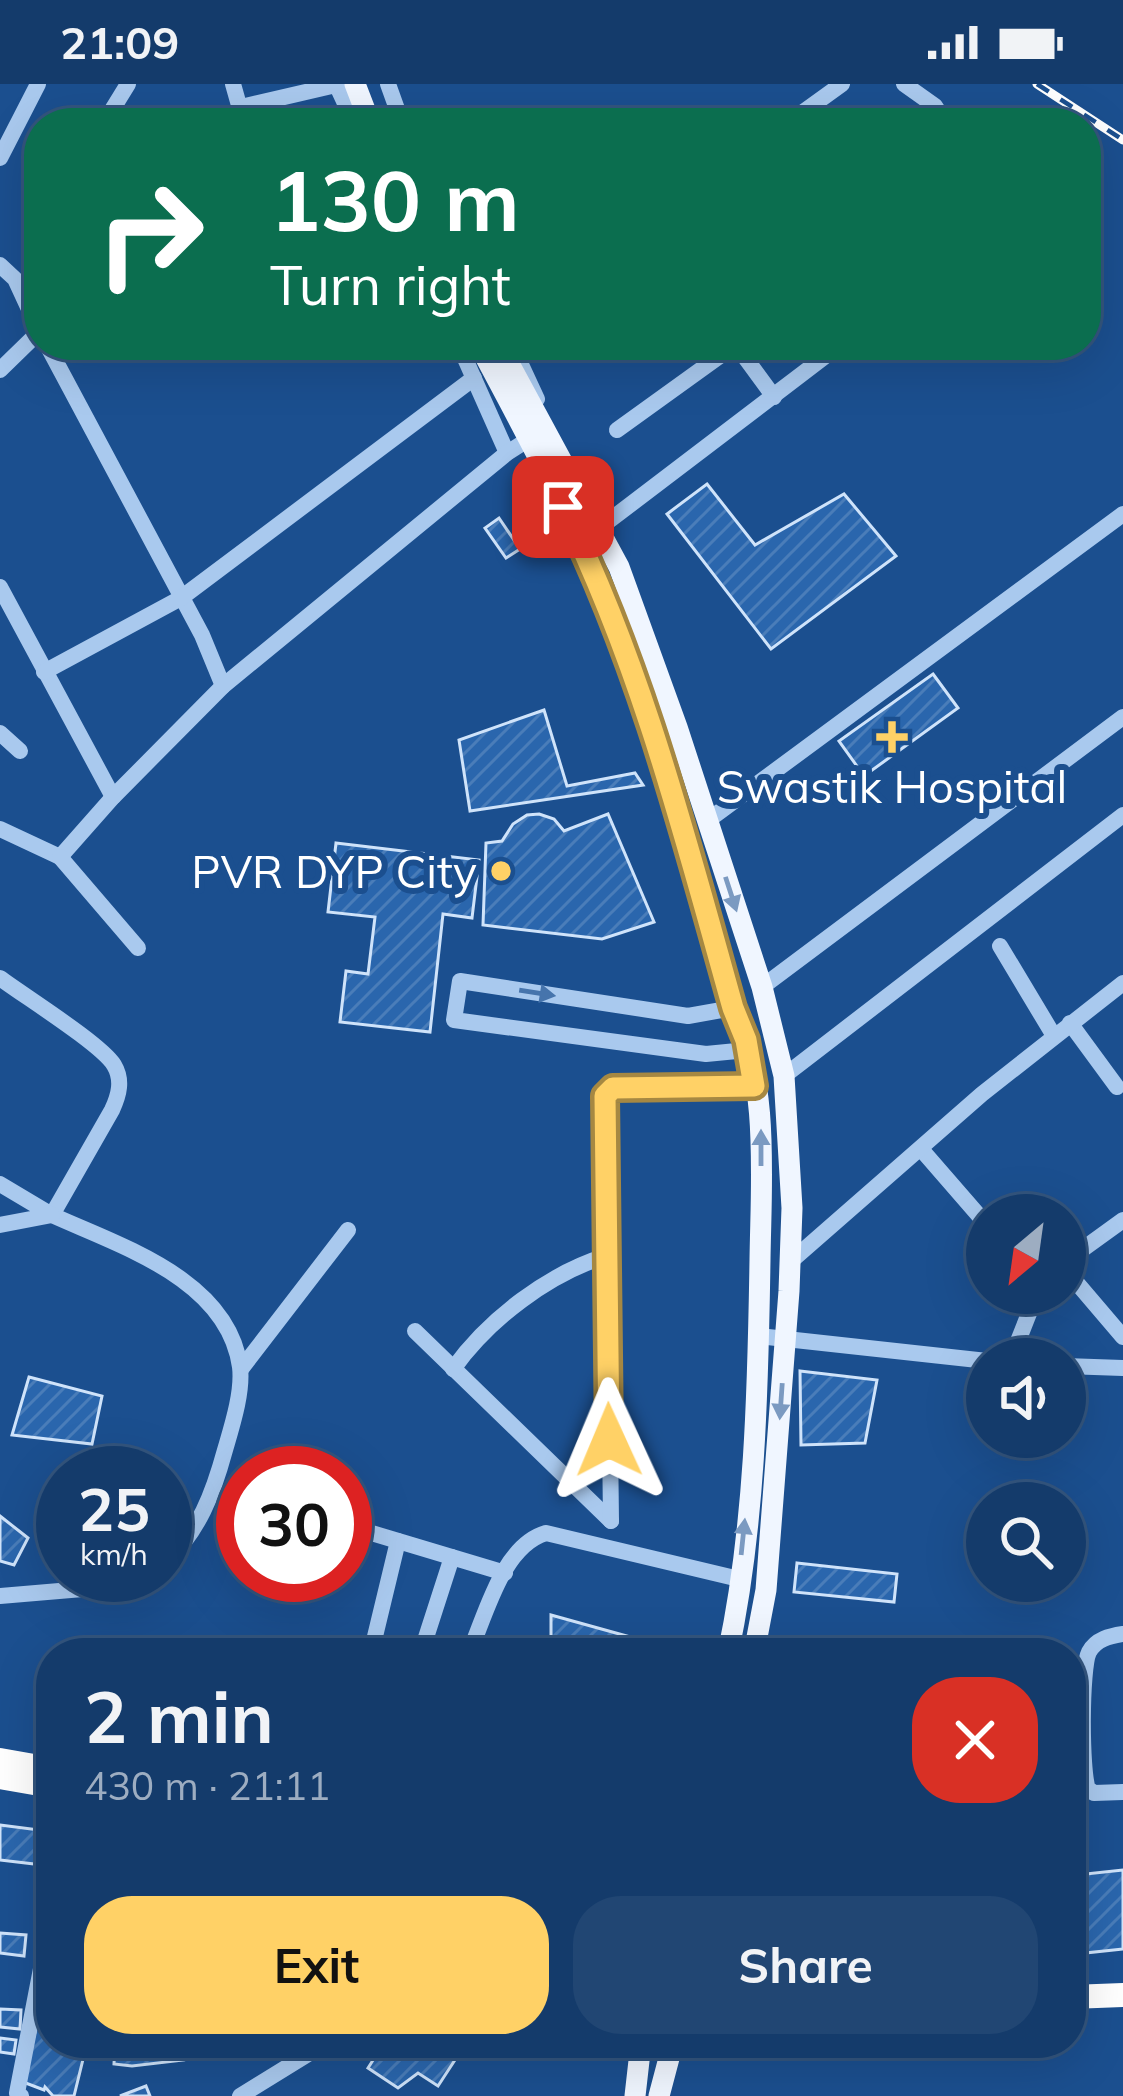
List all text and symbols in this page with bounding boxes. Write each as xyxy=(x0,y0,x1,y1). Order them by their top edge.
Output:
text: 21:09 xyxy=(60,14,179,70)
text: 130 m xyxy=(270,147,520,252)
icon: right xyxy=(72,156,228,312)
text: Turn right xyxy=(270,251,511,319)
pin xyxy=(512,456,614,558)
icon: arrive xyxy=(530,474,596,540)
marker: Swastik Hospital xyxy=(876,721,908,753)
place label: Swastik Hospital xyxy=(717,758,1067,814)
place label: PVR DYP City xyxy=(191,843,477,899)
marker: PVR DYP City xyxy=(488,858,514,884)
one-way arrow xyxy=(722,876,741,913)
one-way arrow xyxy=(518,984,556,1003)
one-way arrow xyxy=(751,1128,771,1166)
north arrow xyxy=(966,1194,1086,1314)
map controls xyxy=(966,1194,1086,1602)
button: sound xyxy=(966,1338,1086,1458)
position arrow xyxy=(546,1377,672,1503)
one-way arrow xyxy=(772,1383,791,1420)
speed limit sign: 30 xyxy=(216,1446,372,1602)
text: 25 xyxy=(78,1471,150,1546)
button: search xyxy=(966,1482,1086,1602)
one-way arrow xyxy=(734,1518,753,1555)
text: km/h xyxy=(80,1535,148,1573)
text: 2 min xyxy=(84,1671,274,1761)
button: close xyxy=(912,1677,1038,1803)
text: 430 m · 21:11 xyxy=(84,1761,330,1810)
button: Exit xyxy=(84,1896,549,2034)
button: Share xyxy=(573,1896,1038,2034)

